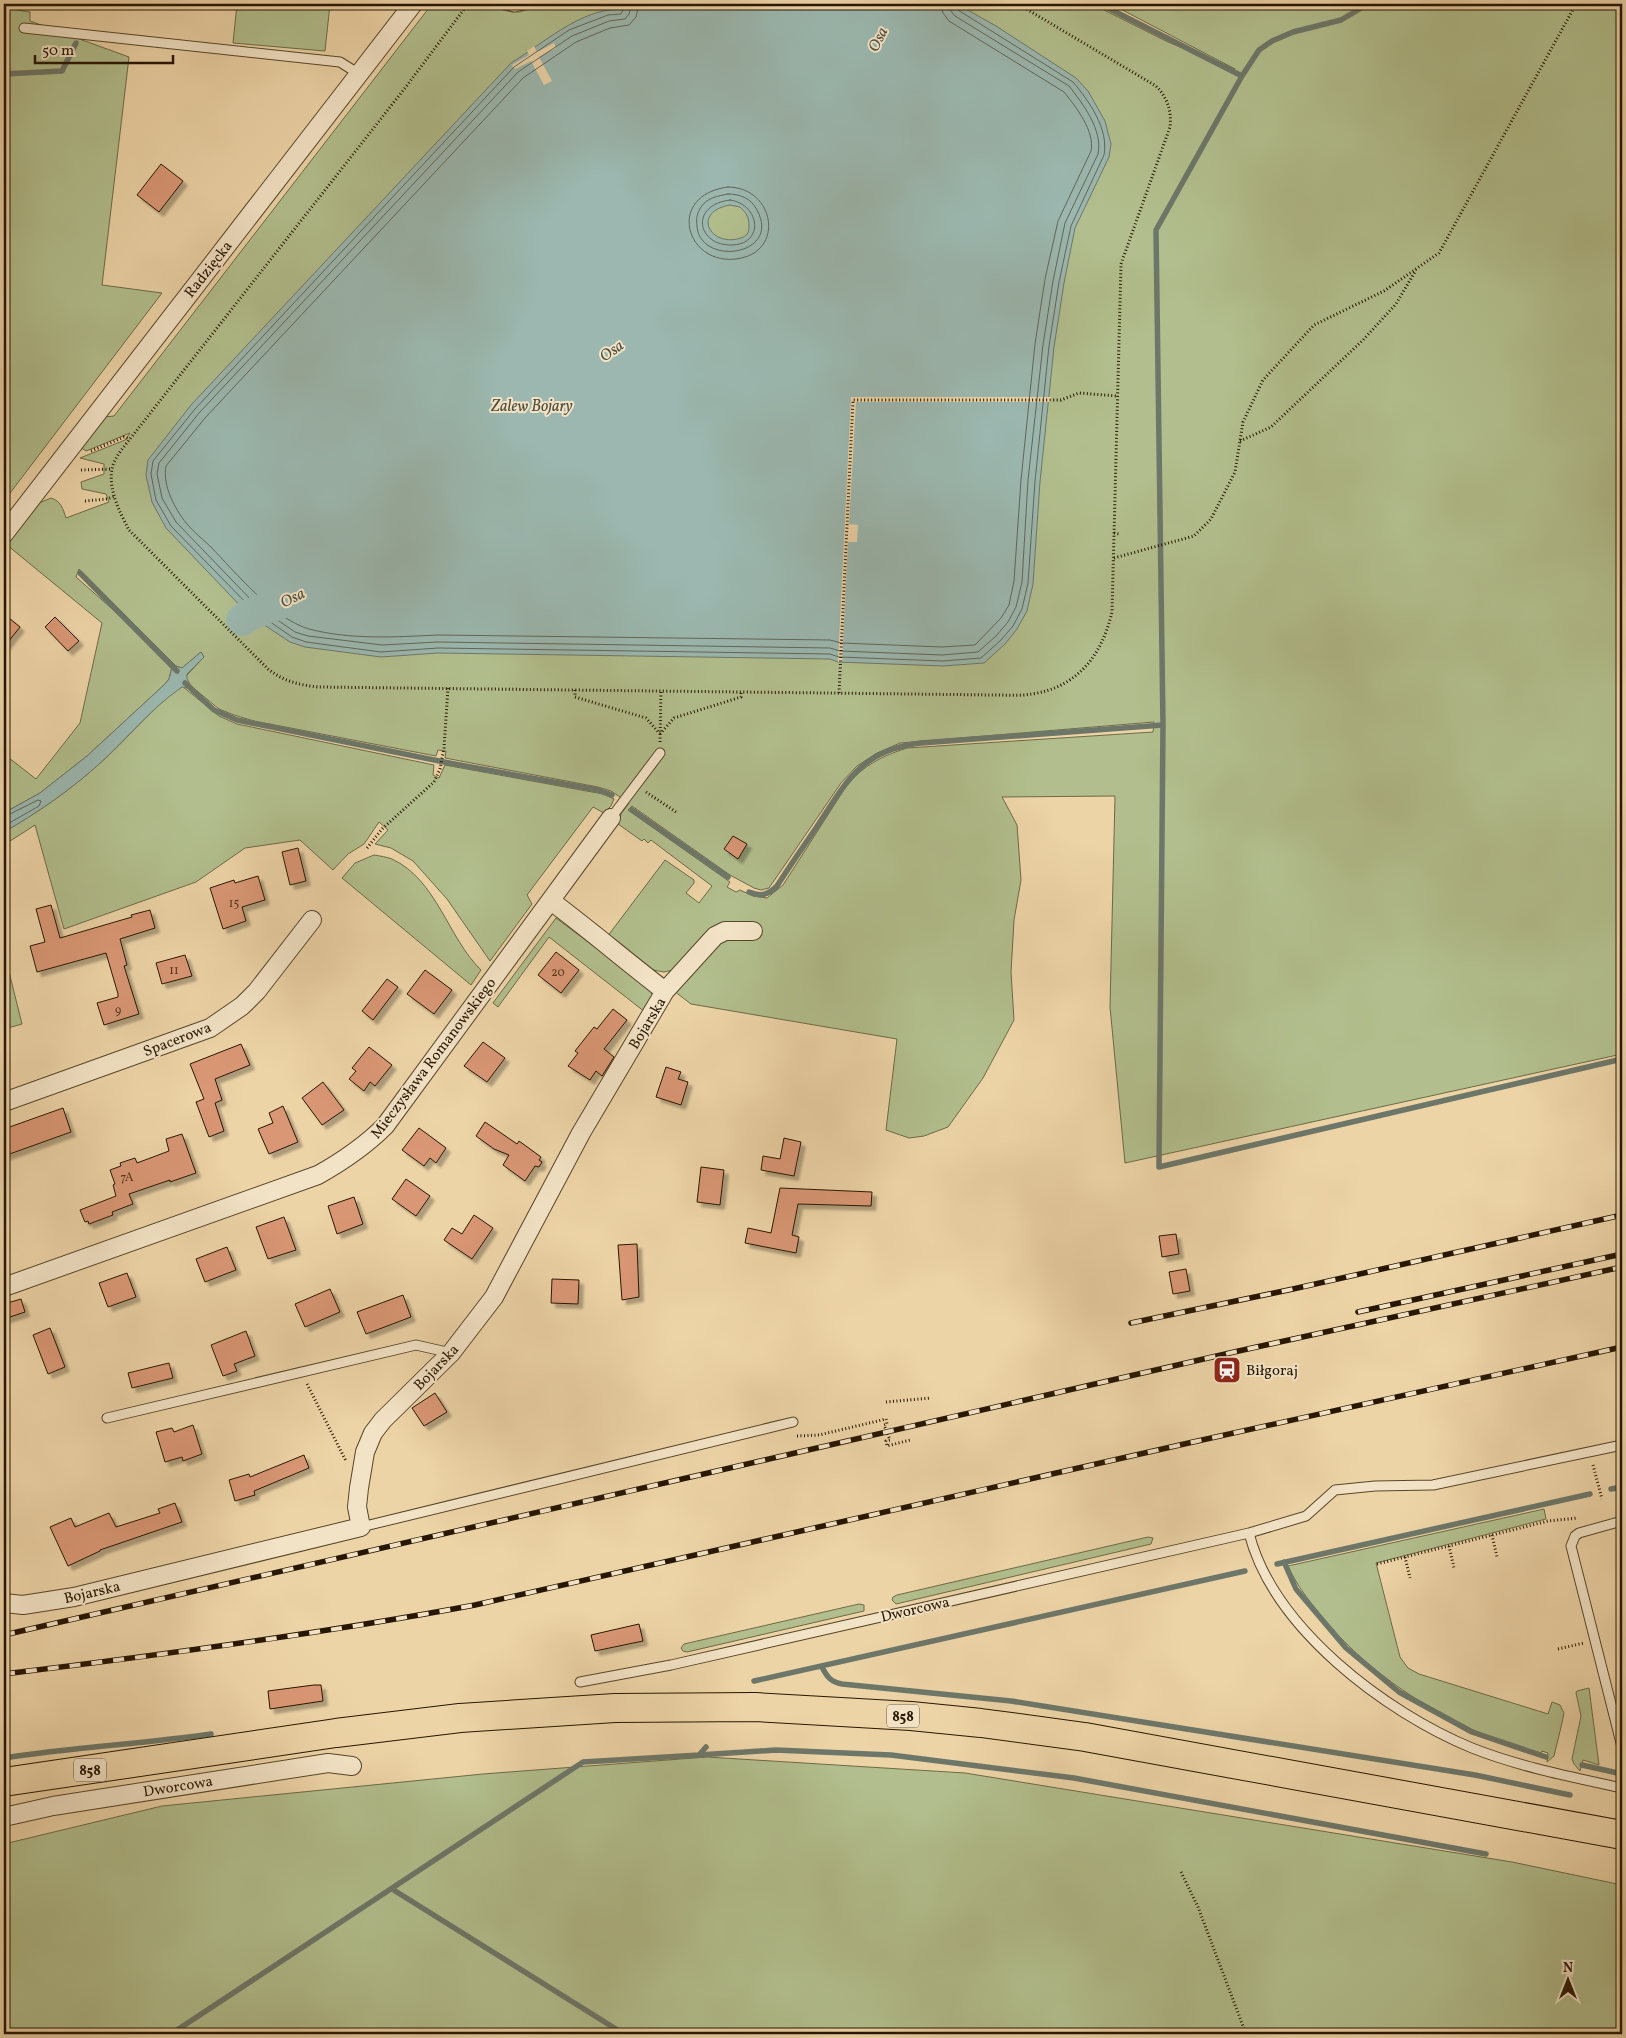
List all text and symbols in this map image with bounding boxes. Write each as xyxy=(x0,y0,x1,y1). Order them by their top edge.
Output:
water label: Osa xyxy=(863,23,894,56)
scale bar xyxy=(35,32,172,64)
text: 50 m xyxy=(42,41,74,62)
street label: Radzięcka xyxy=(180,237,238,303)
water label: Osa xyxy=(596,335,629,368)
water label: Zalew Bojary xyxy=(490,396,573,418)
water label: Osa xyxy=(277,583,309,614)
house number: 15 xyxy=(229,896,239,912)
house number: 11 xyxy=(169,963,179,979)
house number: 20 xyxy=(551,965,565,981)
street label: Mieczysława Romanowskiego xyxy=(367,974,502,1144)
street label: Bojarska xyxy=(625,994,672,1054)
house number: 9 xyxy=(115,1003,121,1019)
street label: Spacerowa xyxy=(140,1018,215,1063)
house number: 7A xyxy=(120,1170,134,1186)
street label: Bojarska xyxy=(410,1340,465,1396)
station icon: Biłgoraj xyxy=(1212,1355,1242,1385)
place label: Biłgoraj xyxy=(1246,1361,1298,1382)
street label: Bojarska xyxy=(62,1577,123,1610)
street label: Dworcowa xyxy=(879,1592,952,1629)
road number: 858 xyxy=(887,1704,919,1728)
road number: 858 xyxy=(74,1758,106,1782)
street label: Dworcowa xyxy=(142,1772,215,1803)
north arrow xyxy=(1544,1956,1594,2006)
text: N xyxy=(1563,1959,1573,1978)

